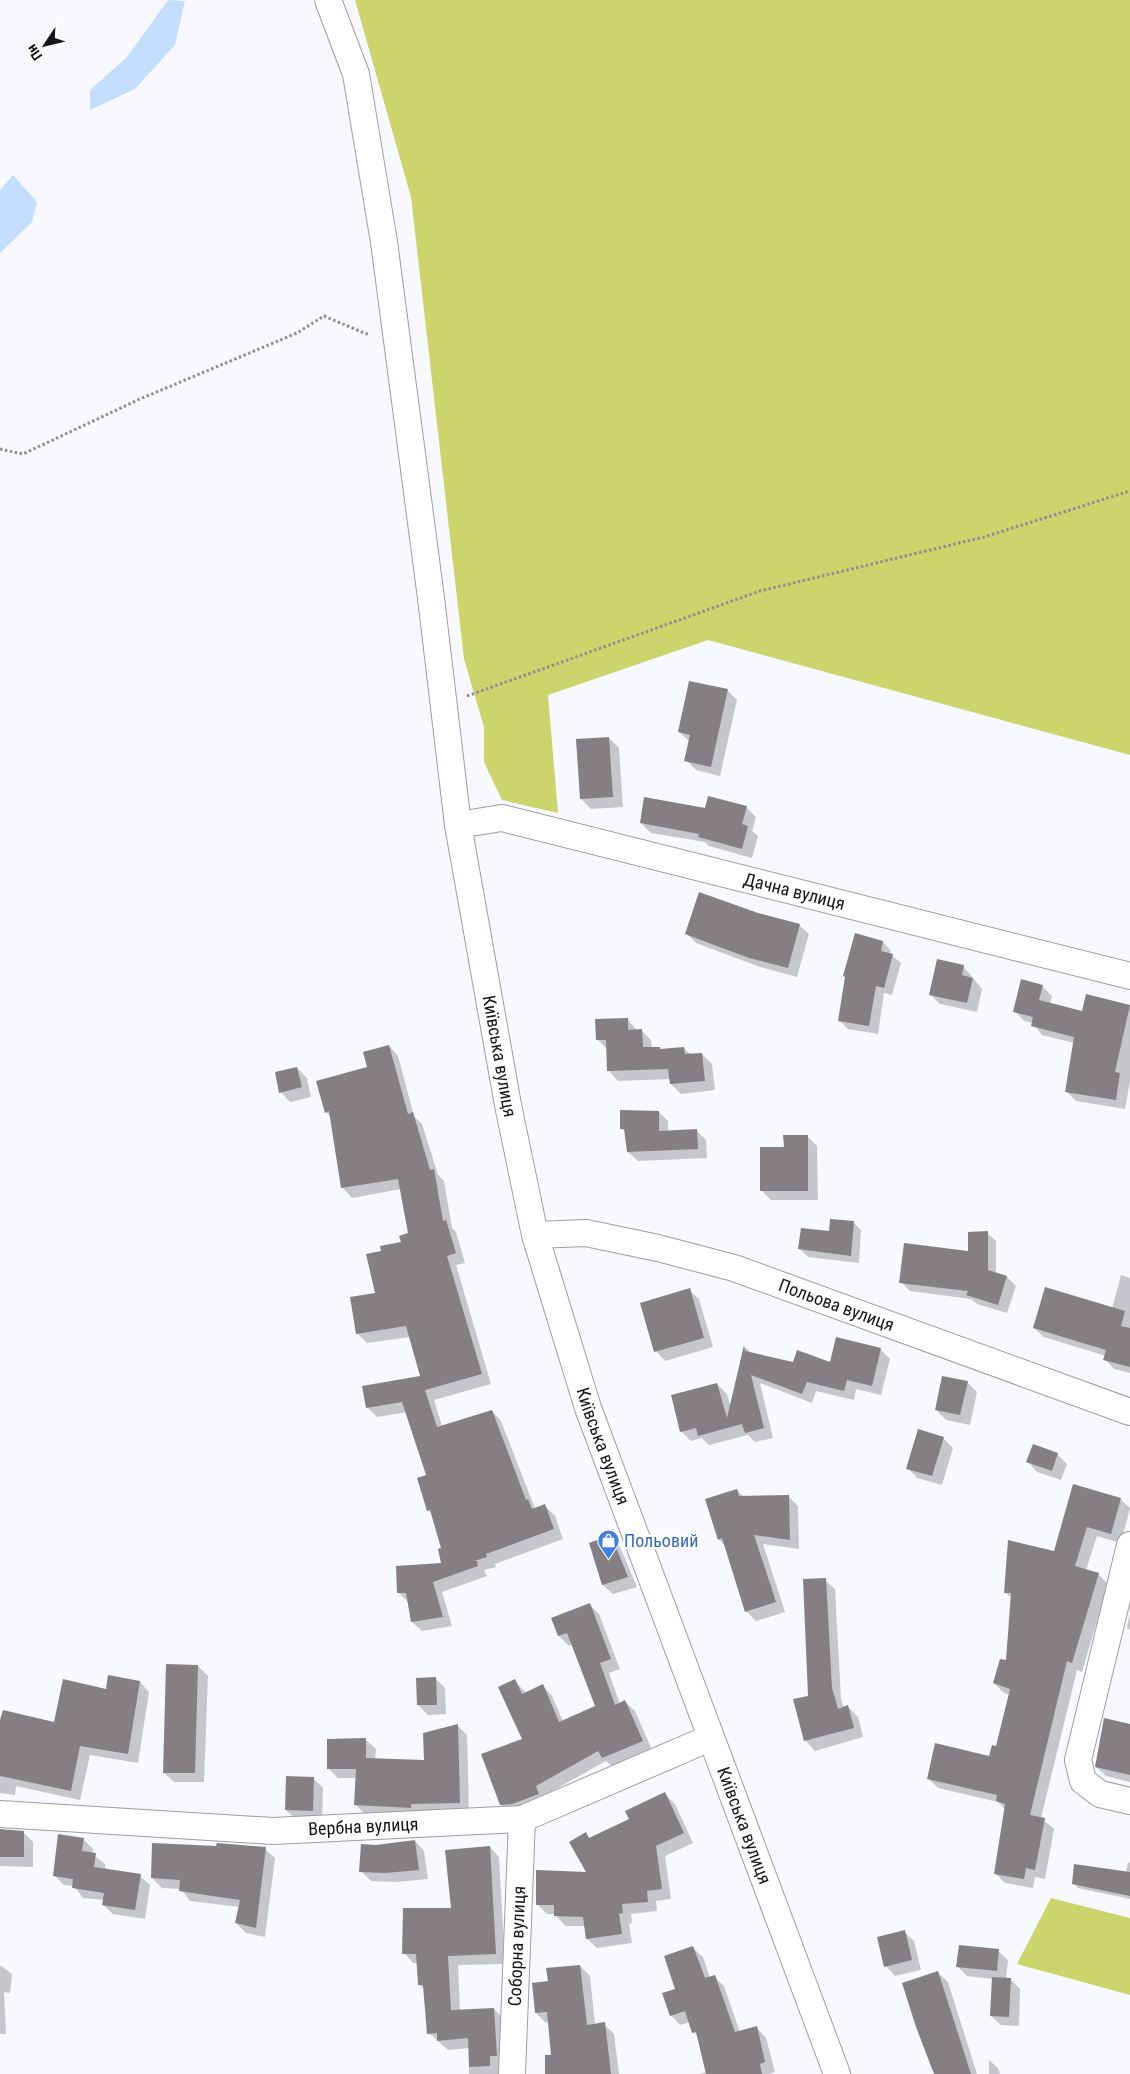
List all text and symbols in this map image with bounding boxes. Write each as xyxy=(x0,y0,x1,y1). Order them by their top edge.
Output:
north arrow xyxy=(20,20,70,70)
text: Пн xyxy=(23,41,45,63)
street label: Дачна вулиця xyxy=(742,868,847,914)
street label: Київська вулиця xyxy=(479,994,521,1119)
street label: Польова вулиця xyxy=(776,1274,897,1335)
street label: Київська вулиця xyxy=(572,1385,634,1507)
shop icon: Польовий xyxy=(596,1529,620,1560)
place label: Польовий xyxy=(624,1530,698,1551)
street label: Київська вулиця xyxy=(713,1764,776,1887)
street label: Вербна вулиця xyxy=(308,1813,419,1839)
street label: Соборна вулиця xyxy=(504,1885,529,2007)

